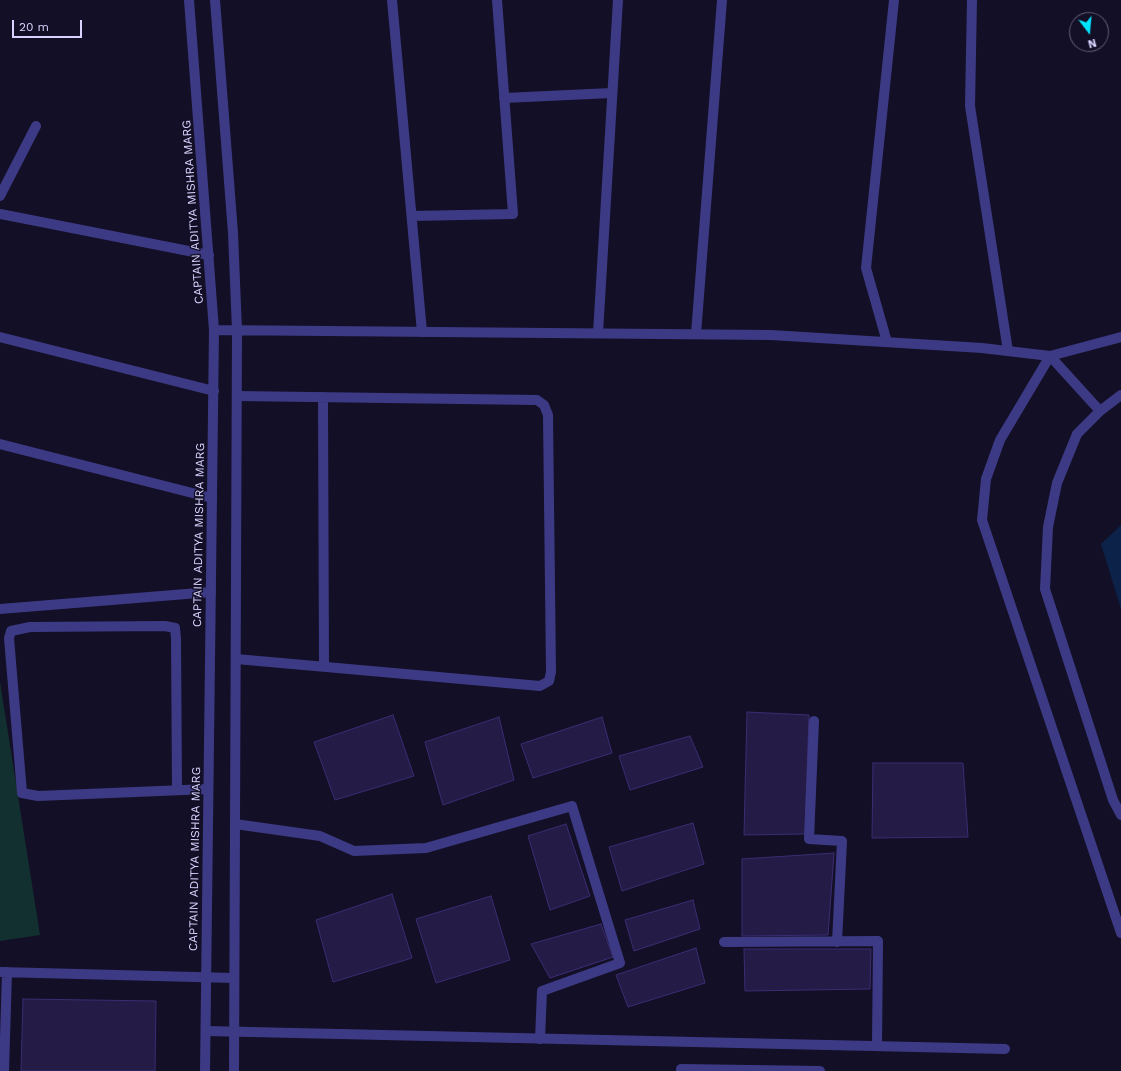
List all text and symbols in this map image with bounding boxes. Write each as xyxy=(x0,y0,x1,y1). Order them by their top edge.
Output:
scale bar xyxy=(14,12,84,38)
north arrow xyxy=(1069,12,1109,52)
text: 20 m xyxy=(19,20,49,34)
text: N xyxy=(1086,36,1098,50)
street label: CAPTAIN ADITYA MISHRA MARG xyxy=(179,119,207,305)
street label: CAPTAIN ADITYA MISHRA MARG xyxy=(190,443,208,627)
street label: CAPTAIN ADITYA MISHRA MARG xyxy=(186,767,204,951)

